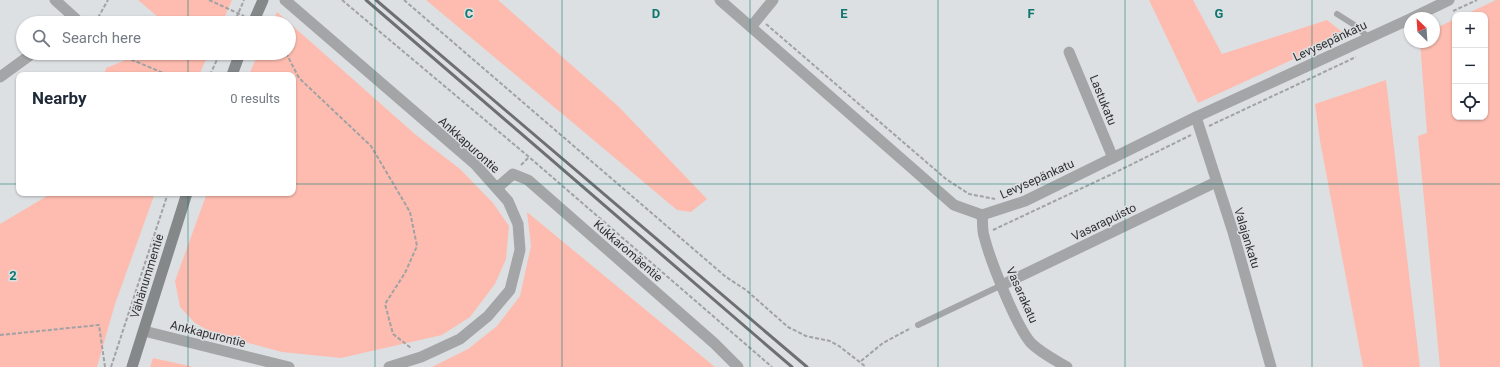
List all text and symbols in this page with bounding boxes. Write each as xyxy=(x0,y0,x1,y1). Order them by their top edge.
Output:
text: C xyxy=(465,6,474,21)
text: D xyxy=(652,6,660,21)
text: E xyxy=(840,6,848,21)
text: F xyxy=(1027,6,1035,21)
text: G xyxy=(1215,6,1224,21)
north arrow xyxy=(1404,12,1440,48)
map controls xyxy=(1452,12,1488,120)
button: + xyxy=(1452,12,1488,48)
search box xyxy=(16,16,296,60)
street label: Levysepänkatu xyxy=(1291,18,1369,64)
icon: search xyxy=(30,27,52,49)
text: Search here xyxy=(62,29,141,47)
button: − xyxy=(1452,48,1488,84)
street label: Lastukatu xyxy=(1087,73,1119,127)
button: locate xyxy=(1452,84,1488,120)
text: Nearby xyxy=(32,88,87,108)
text: 0 results xyxy=(230,91,280,106)
street label: Ankkapurontie xyxy=(436,114,502,176)
street label: Levysepänkatu xyxy=(998,156,1076,202)
street label: Vasarapuisto xyxy=(1069,200,1139,244)
street label: Valajankatu xyxy=(1231,206,1263,270)
street label: Kukkaromäentie xyxy=(591,217,665,285)
street label: Vähänummentie xyxy=(128,232,166,320)
street label: Vasarakatu xyxy=(1003,265,1041,325)
text: 2 xyxy=(9,268,17,283)
street label: Ankkapurontie xyxy=(169,318,247,350)

